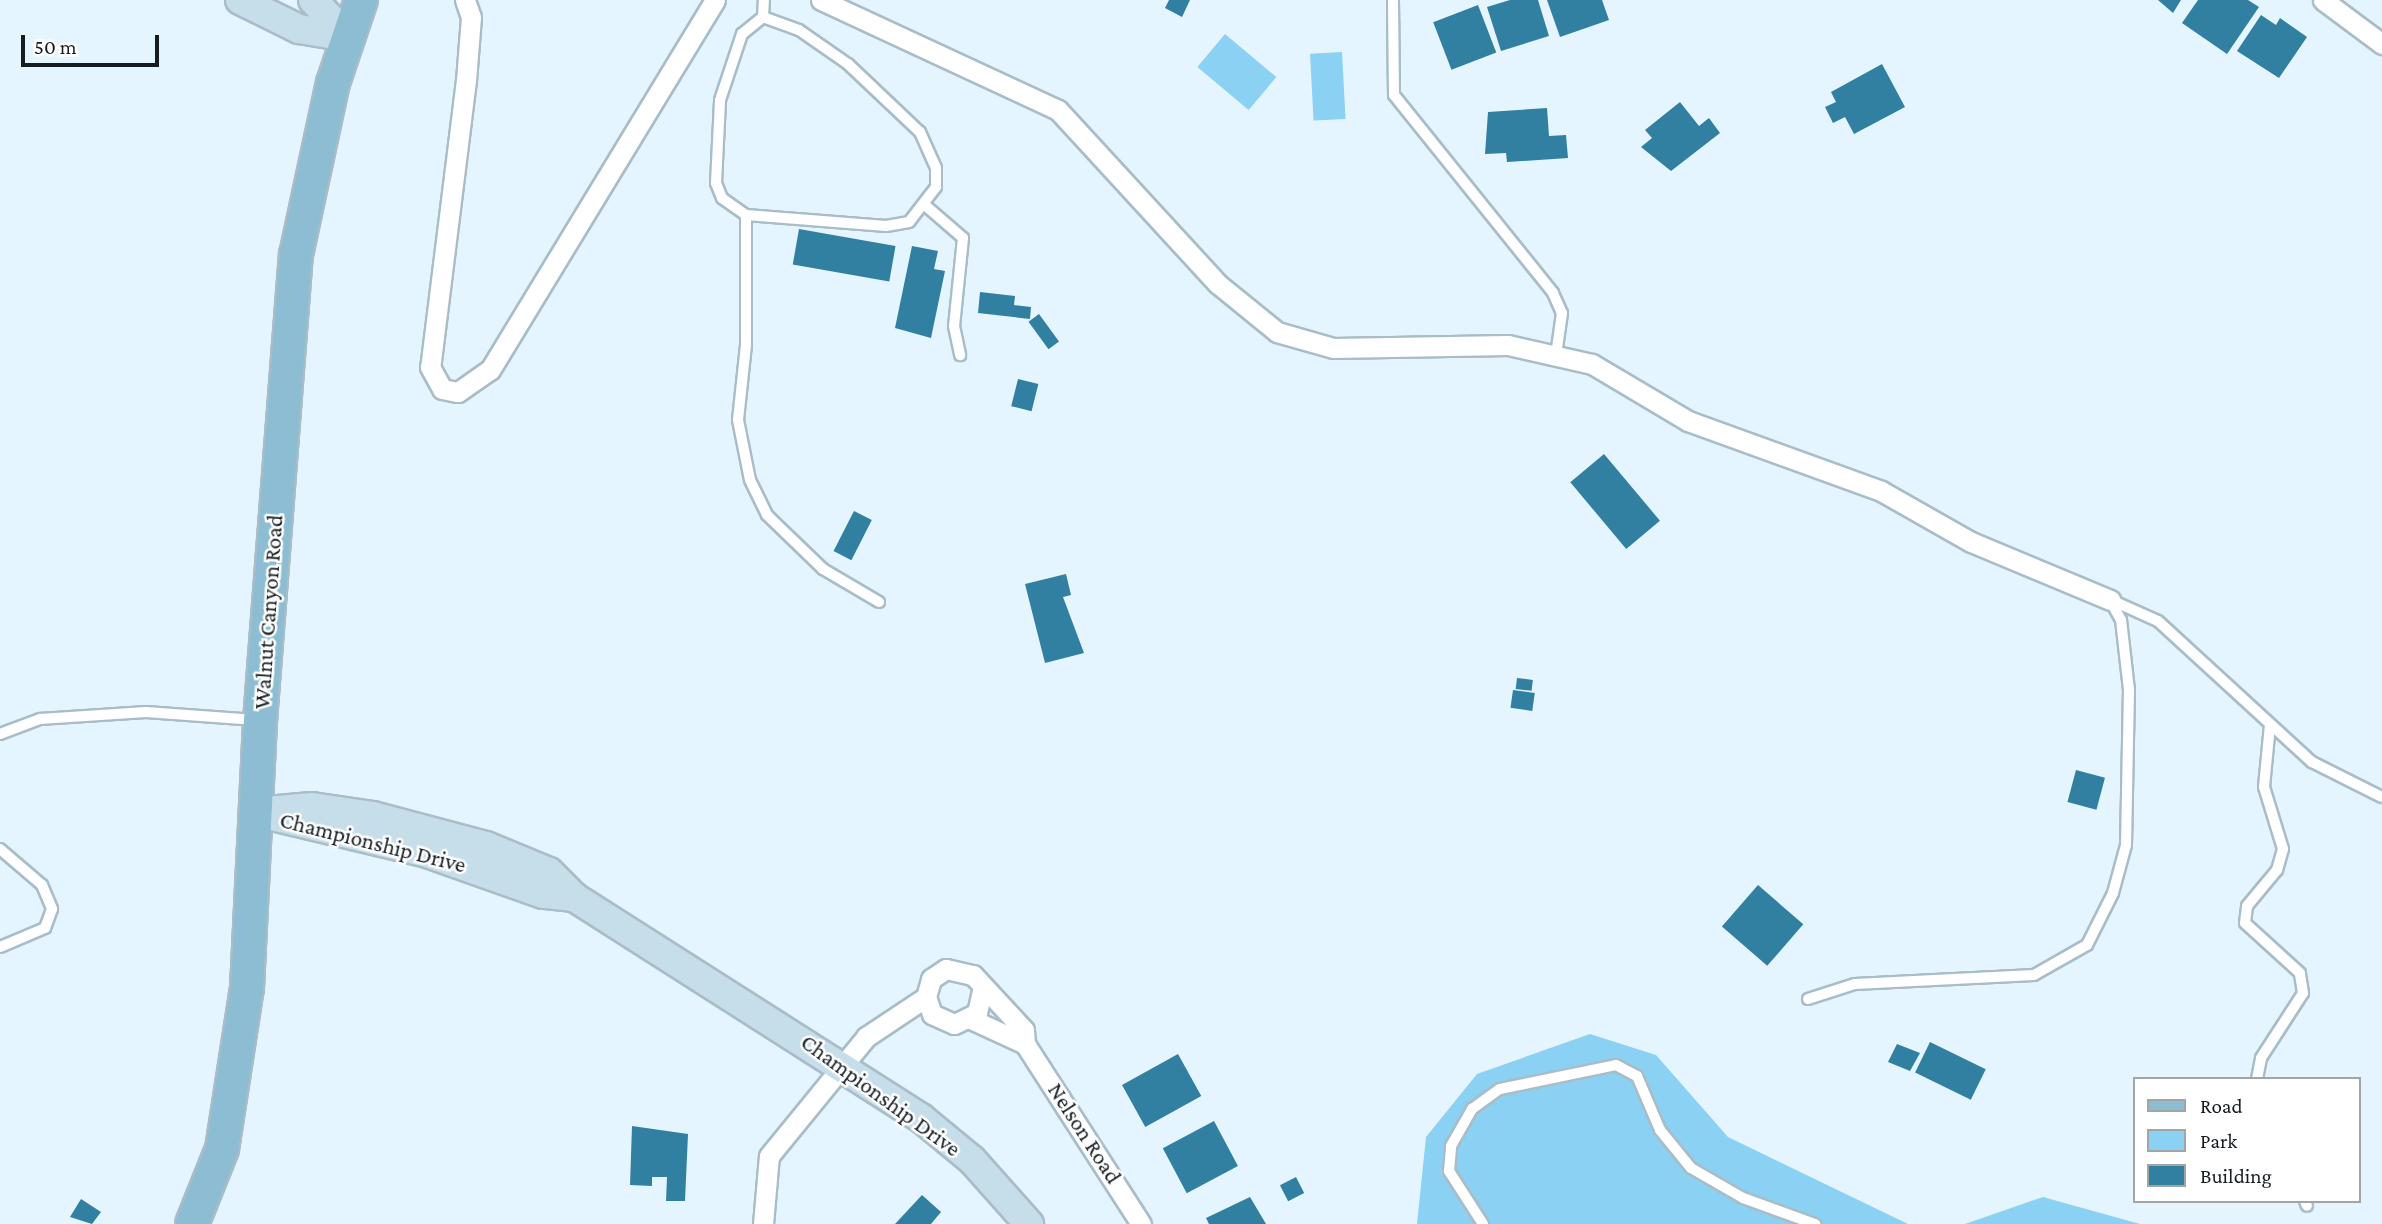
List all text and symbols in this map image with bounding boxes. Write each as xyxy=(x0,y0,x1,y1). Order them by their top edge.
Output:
scale bar xyxy=(24,21,163,65)
text: 50 m xyxy=(34,35,77,59)
street label: Walnut Canyon Road xyxy=(247,514,289,710)
street label: Championship Drive xyxy=(277,806,469,878)
street label: Championship Drive xyxy=(796,1028,966,1162)
street label: Nelson Road xyxy=(1042,1077,1128,1189)
legend xyxy=(2134,1077,2361,1203)
text: Road xyxy=(2200,1094,2243,1118)
text: Park xyxy=(2200,1129,2237,1153)
text: Building xyxy=(2200,1164,2272,1188)

